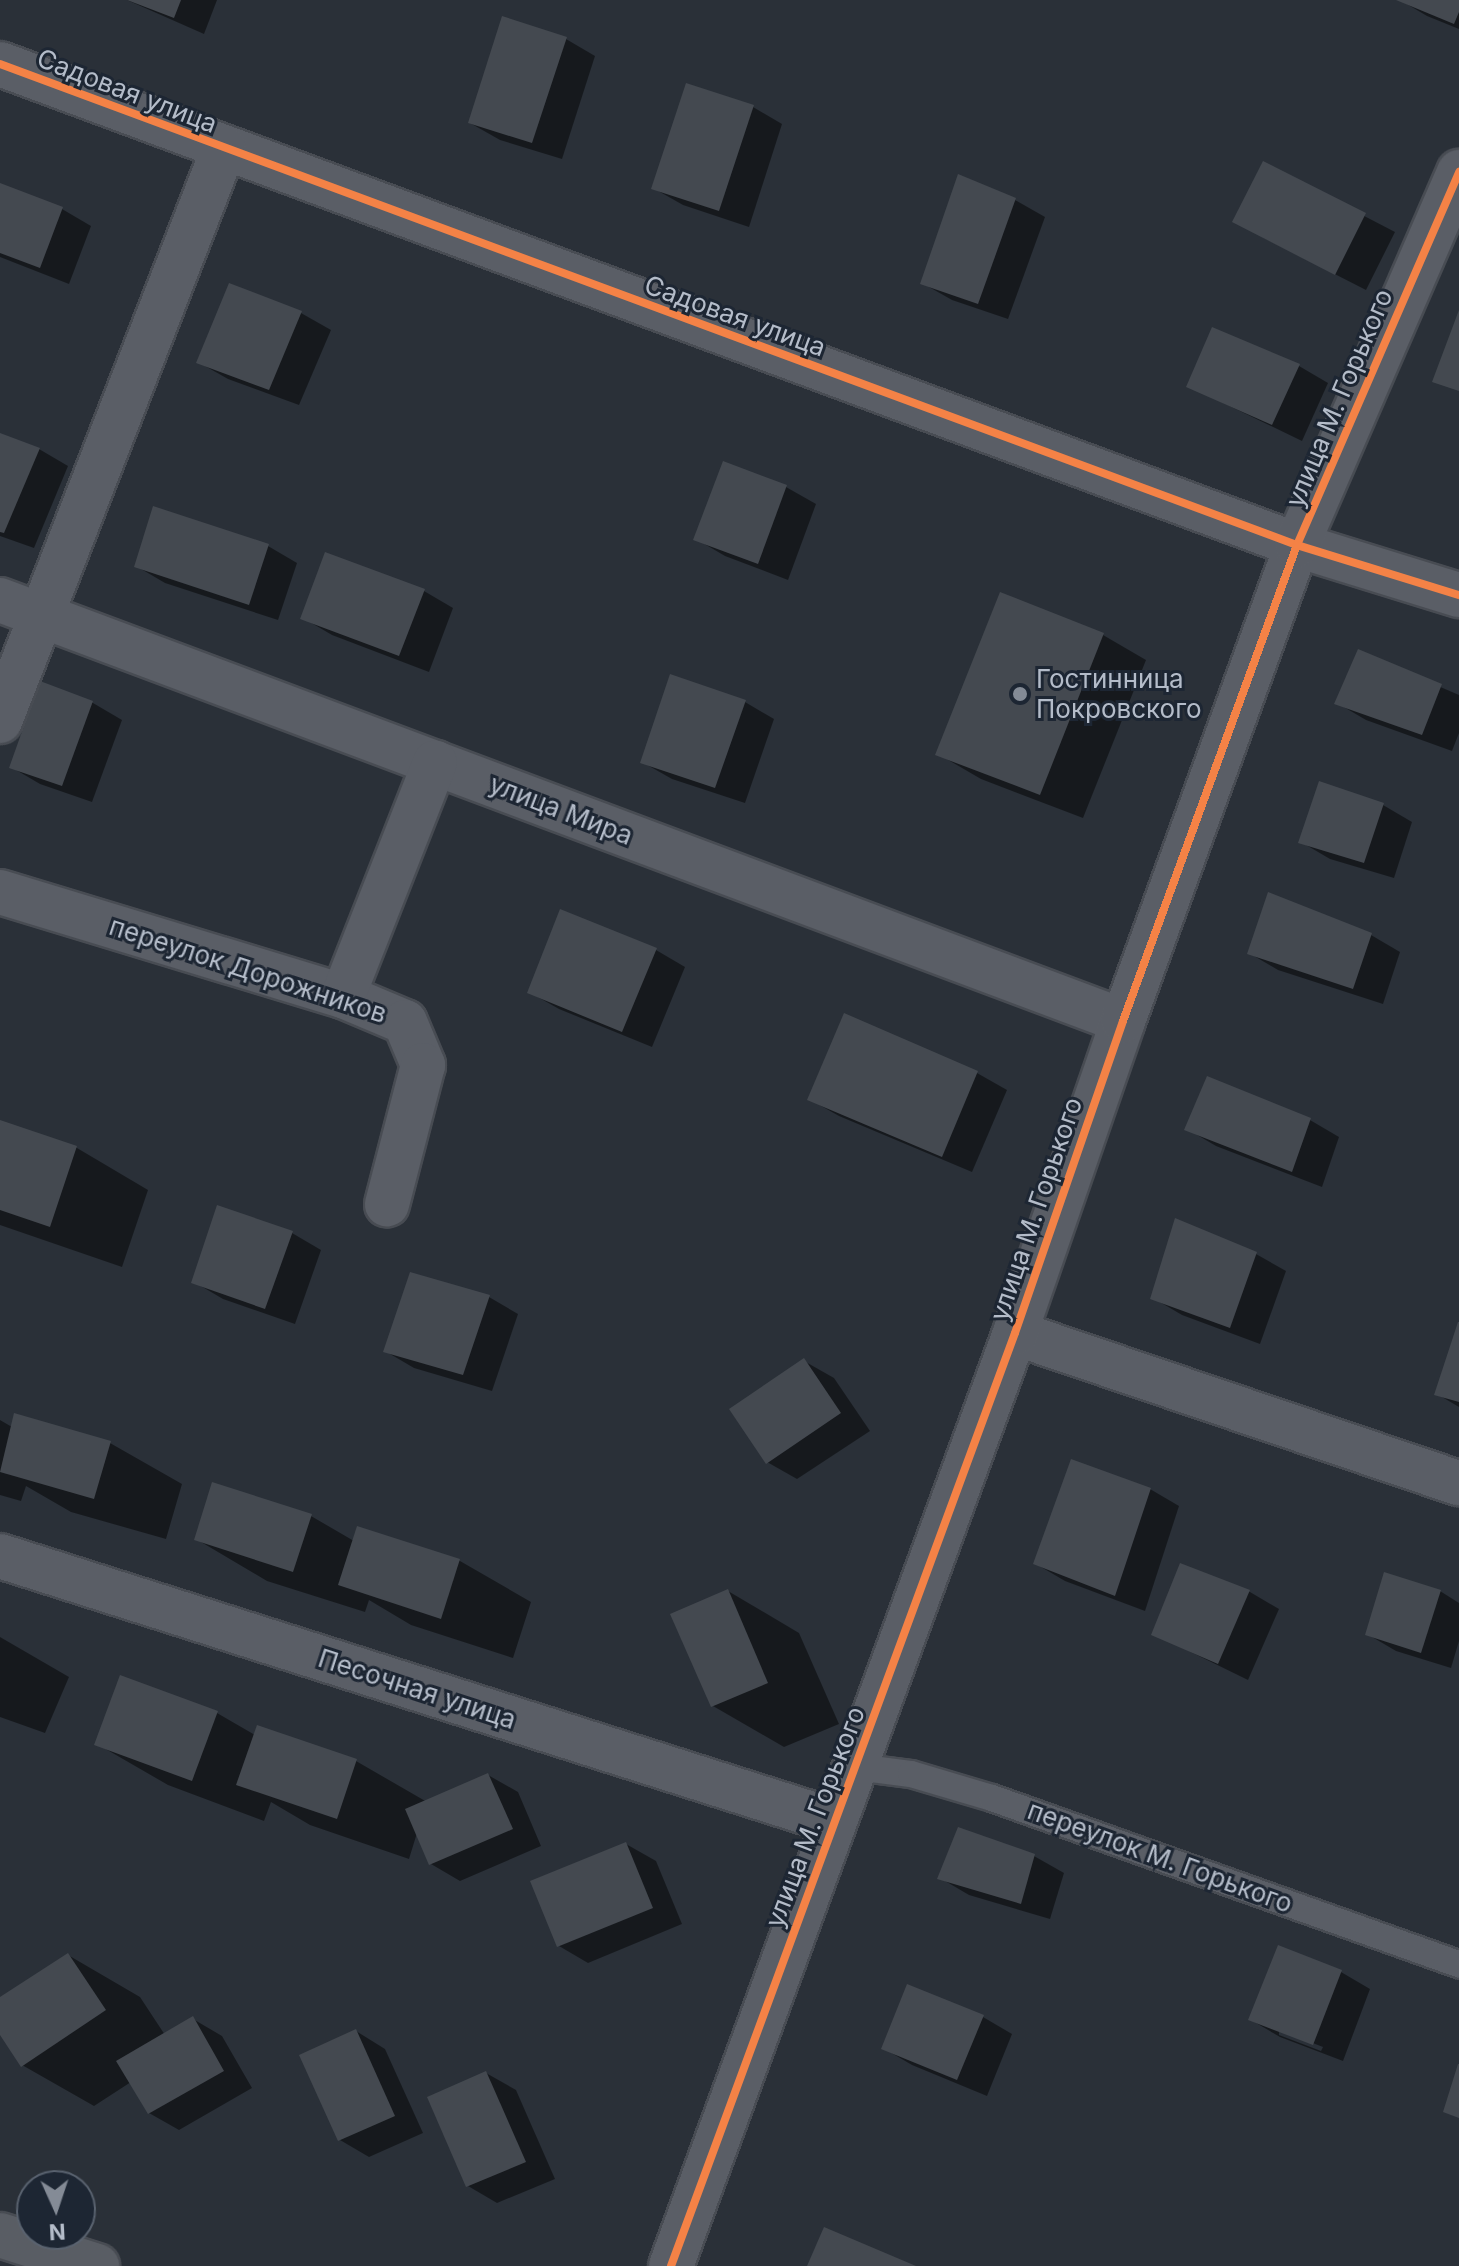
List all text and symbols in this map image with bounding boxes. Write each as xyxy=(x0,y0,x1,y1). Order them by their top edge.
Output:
street label: Садовая улица xyxy=(33,42,221,140)
street label: Садовая улица xyxy=(640,269,830,363)
street label: улица М. Горького xyxy=(1279,284,1399,512)
place label: Гостинница Покровского xyxy=(1036,663,1202,724)
marker: Гостинница Покровского xyxy=(1011,685,1029,703)
street label: улица Мира xyxy=(485,768,637,852)
street label: переулок Дорожников xyxy=(105,910,391,1030)
street label: улица М. Горького xyxy=(983,1093,1089,1325)
street label: Песочная улица xyxy=(314,1642,520,1736)
street label: улица М. Горького xyxy=(758,1702,872,1932)
street label: переулок М. Горького xyxy=(1023,1795,1297,1919)
north arrow xyxy=(16,2170,96,2250)
text: N xyxy=(48,2219,66,2245)

